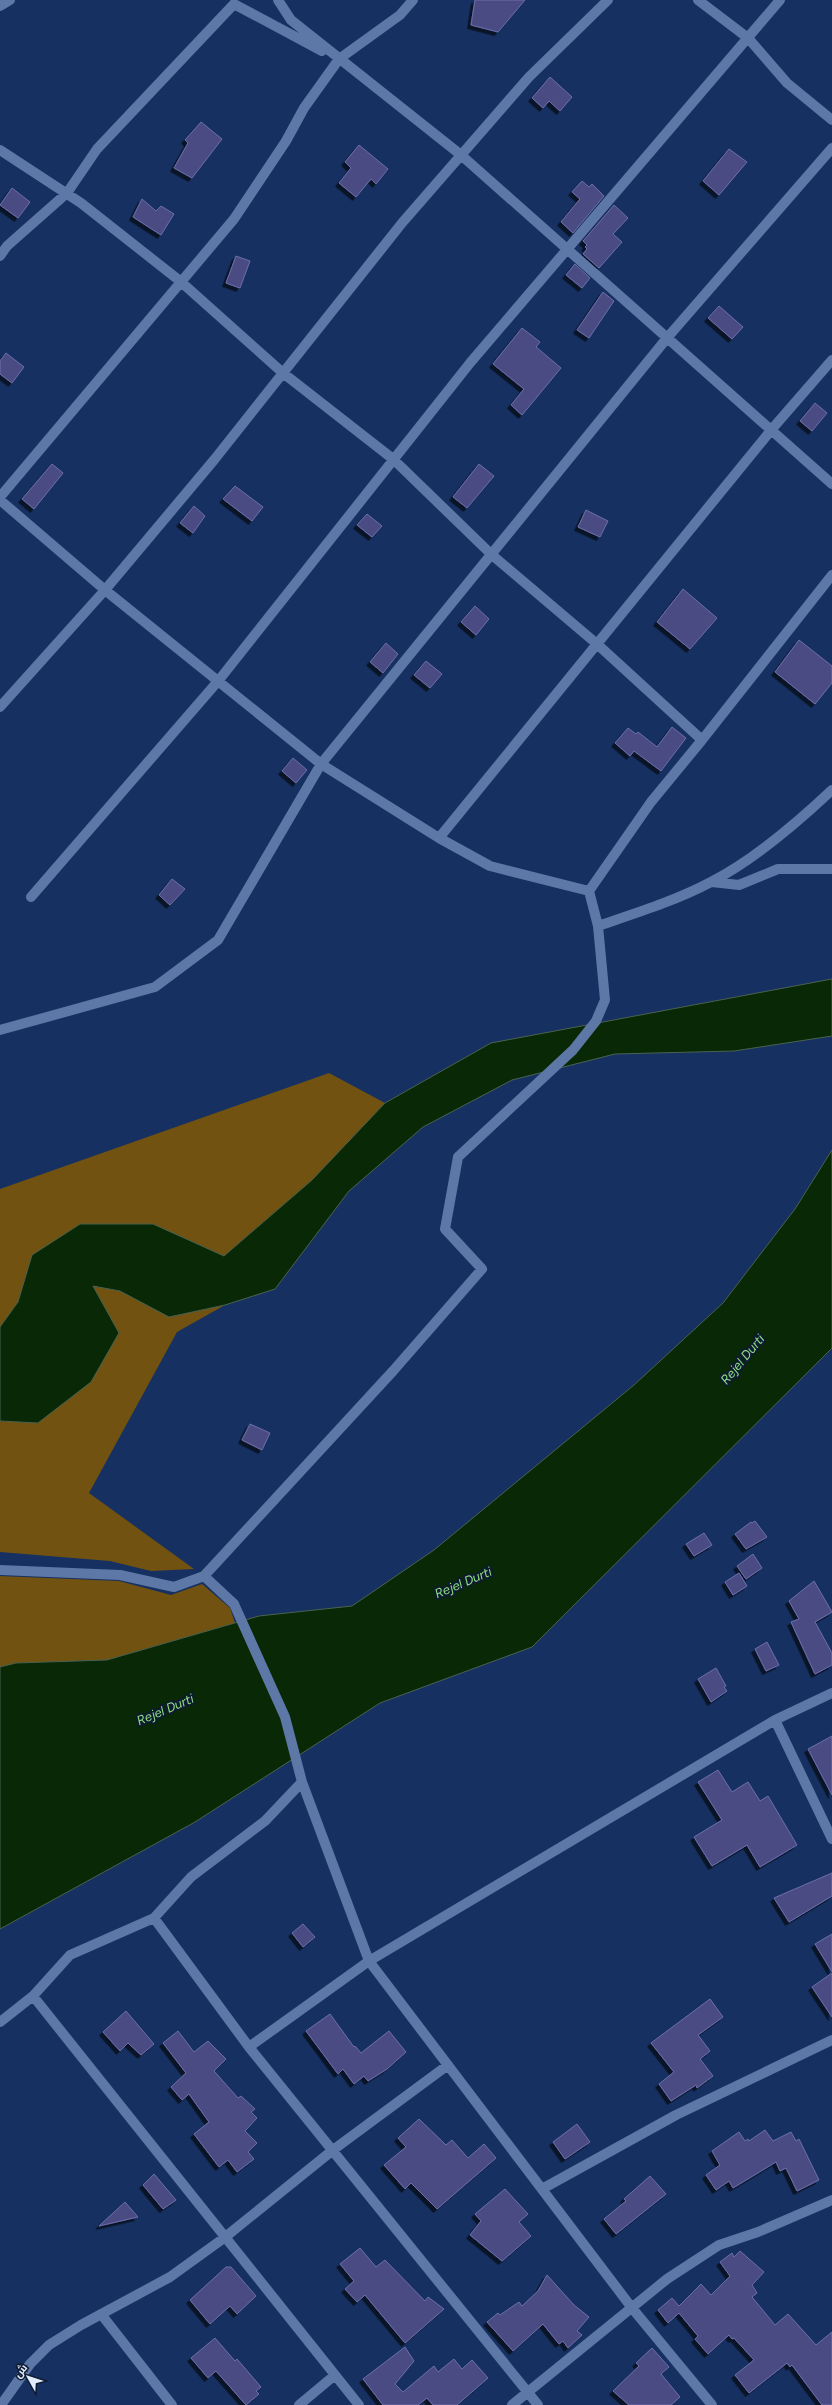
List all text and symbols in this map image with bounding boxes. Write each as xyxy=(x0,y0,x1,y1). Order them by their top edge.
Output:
water label: Rejel Durti xyxy=(717,1331,768,1387)
water label: Rejel Durti xyxy=(432,1563,495,1601)
water label: Rejel Durti xyxy=(134,1690,197,1728)
north arrow xyxy=(8,2357,48,2397)
text: ش xyxy=(11,2361,30,2381)

